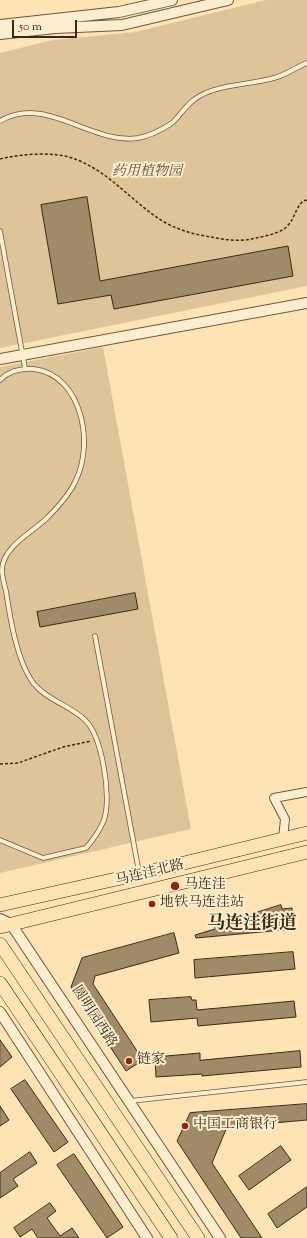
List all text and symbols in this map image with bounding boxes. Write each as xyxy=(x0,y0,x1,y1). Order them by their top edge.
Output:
scale bar xyxy=(14,12,79,38)
text: 50 m xyxy=(19,18,42,36)
park label: 药用植物园 xyxy=(112,165,182,181)
street label: 马连洼北路 xyxy=(114,857,186,891)
place label: 马连洼 xyxy=(184,878,226,894)
marker: 马连洼 xyxy=(169,880,181,892)
place label: 地铁马连洼站 xyxy=(160,896,244,912)
marker: 地铁马连洼站 xyxy=(147,899,157,909)
district label: 马连洼街道 xyxy=(207,914,297,936)
street label: 圆明园西路 xyxy=(67,983,119,1051)
place label: 链家 xyxy=(137,1053,165,1069)
marker: 链家 xyxy=(124,1056,134,1066)
place label: 中国工商银行 xyxy=(193,1118,277,1134)
marker: 中国工商银行 xyxy=(180,1121,190,1131)

